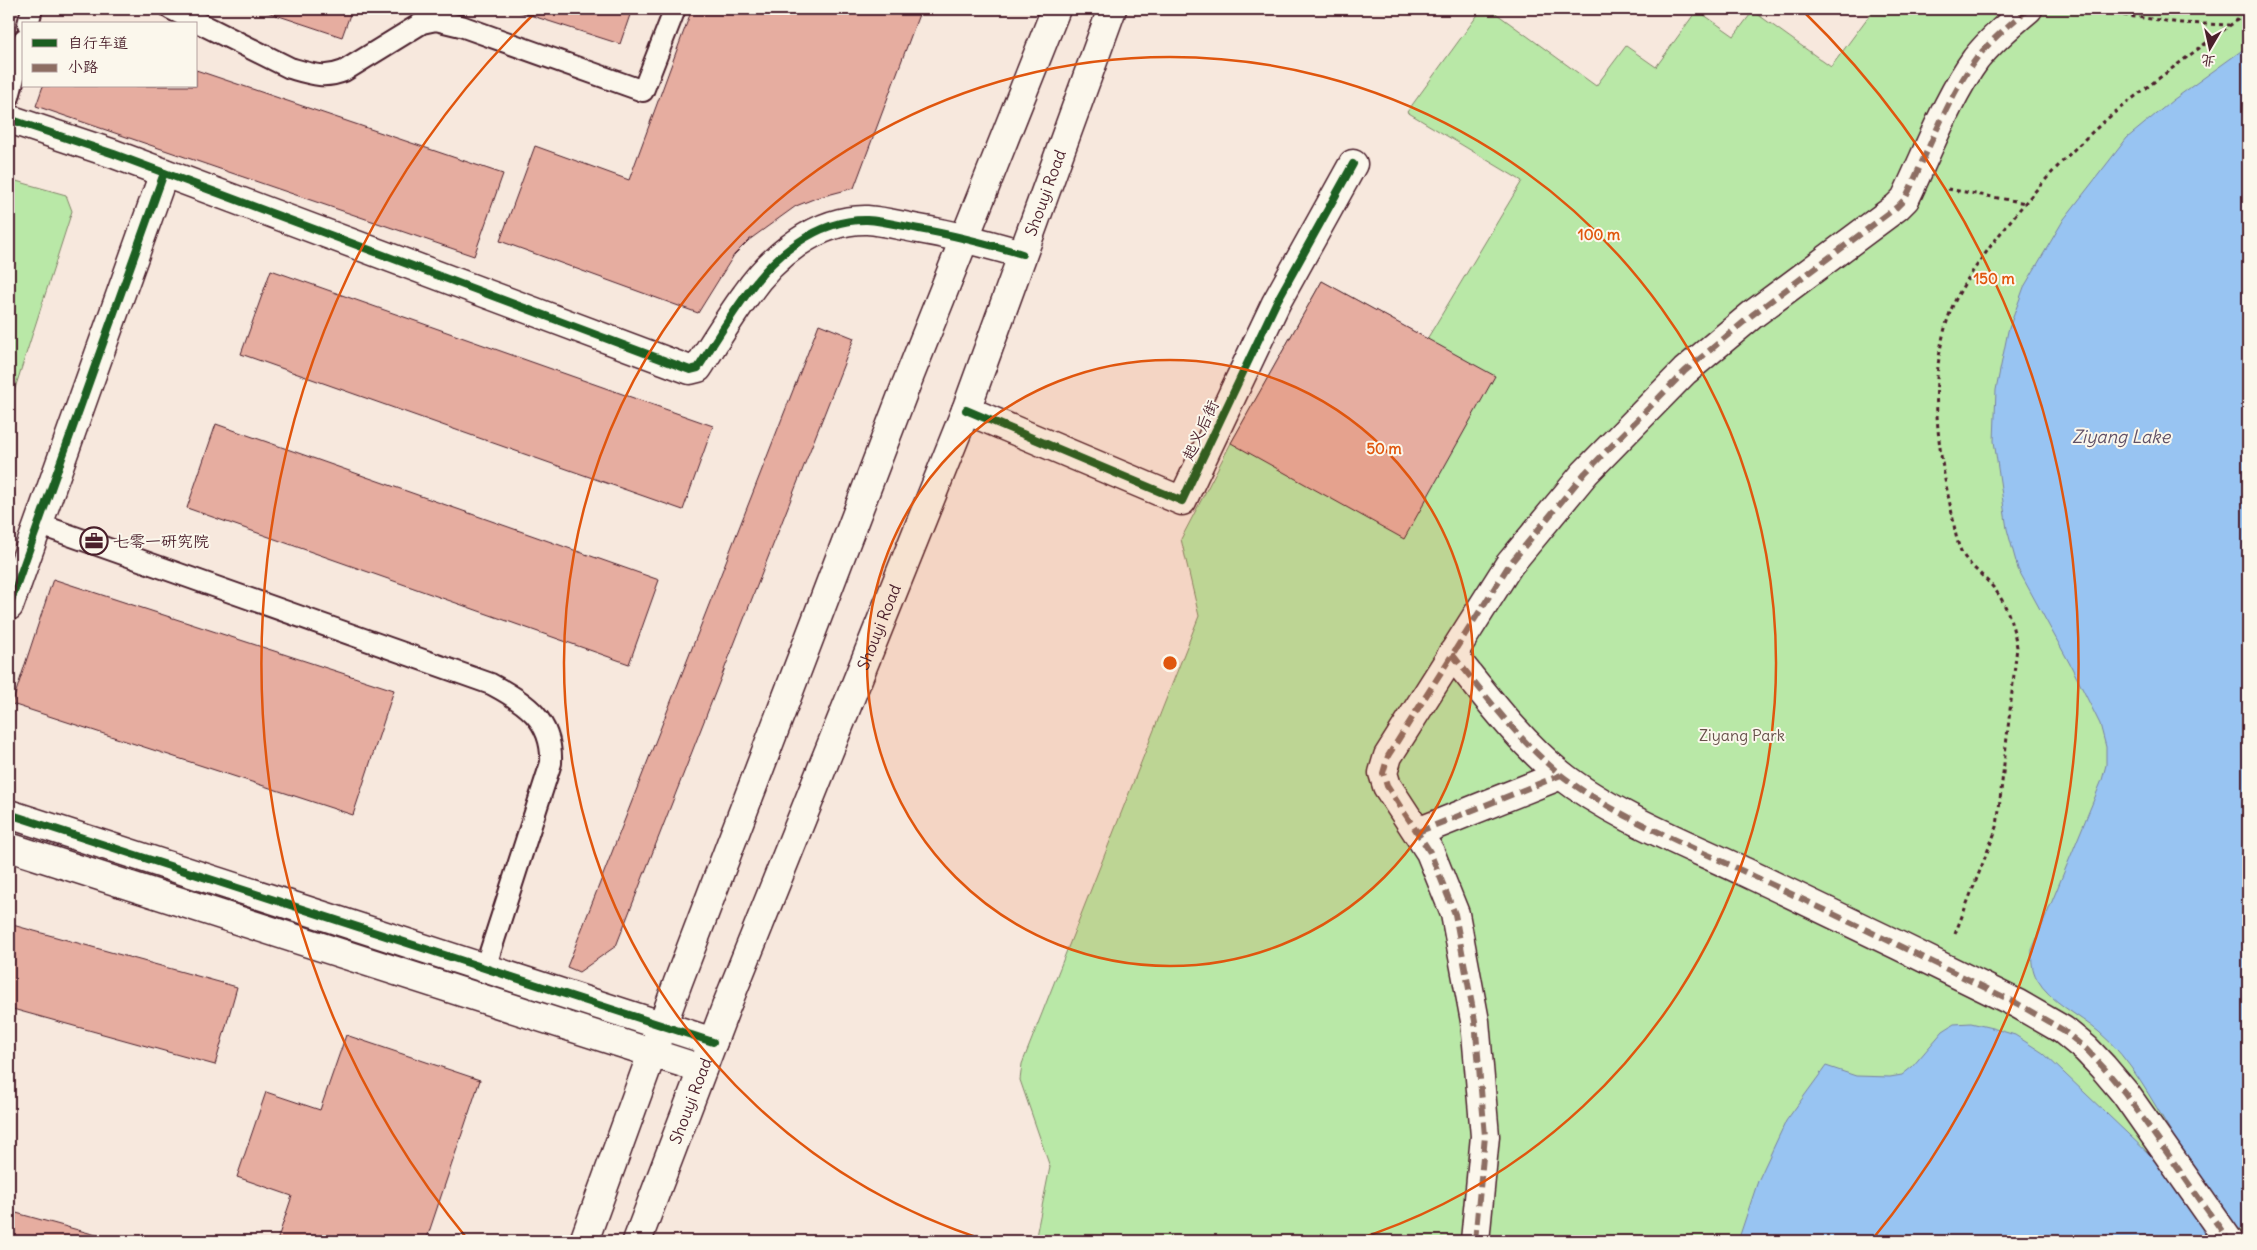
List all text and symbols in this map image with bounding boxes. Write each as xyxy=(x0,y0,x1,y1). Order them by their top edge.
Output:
legend xyxy=(22,22,198,88)
north arrow xyxy=(2184,22,2234,72)
text: 自行车道 xyxy=(68,33,128,52)
text: 北 xyxy=(2200,51,2216,71)
text: 小路 xyxy=(68,57,98,76)
street label: Shouyi Road xyxy=(1020,147,1070,239)
text: 100 m xyxy=(1578,225,1620,244)
text: 150 m xyxy=(1973,269,2015,288)
street label: 起义后街 xyxy=(1177,397,1223,463)
water label: Ziyang Lake xyxy=(2072,425,2171,448)
text: 50 m xyxy=(1366,439,1402,458)
office icon: 七零一研究院 xyxy=(79,526,109,556)
place label: 七零一研究院 xyxy=(113,531,209,551)
street label: Shouyi Road xyxy=(853,581,905,673)
centre of rings xyxy=(1161,654,1179,672)
park label: Ziyang Park xyxy=(1699,725,1785,745)
street label: Shouyi Road xyxy=(665,1055,716,1147)

